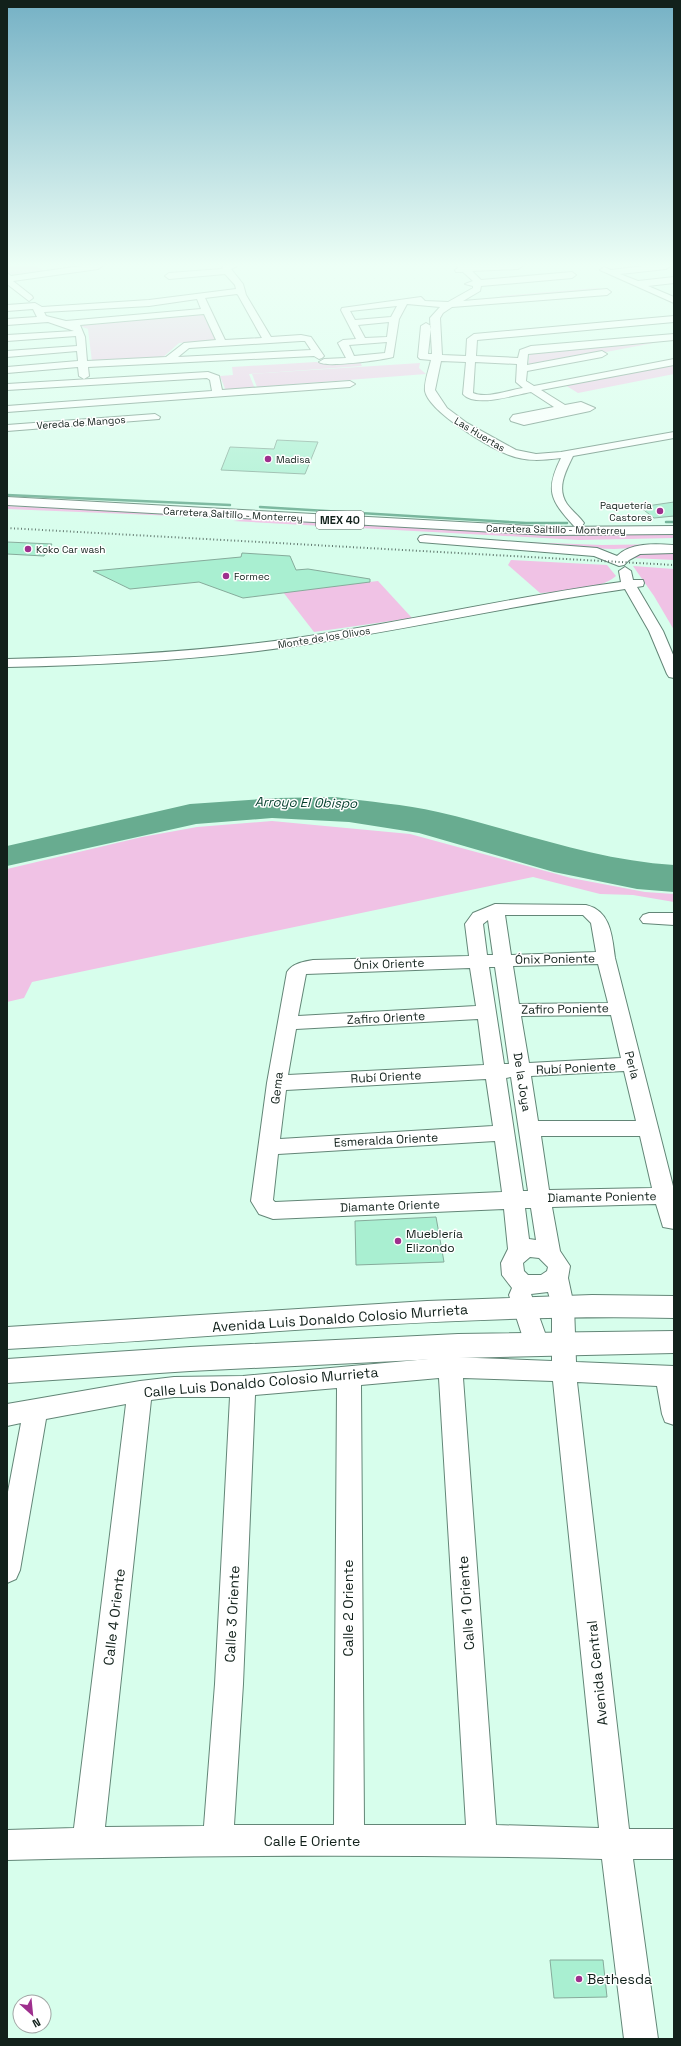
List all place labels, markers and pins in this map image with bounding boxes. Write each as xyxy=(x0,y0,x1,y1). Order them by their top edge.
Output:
place label: Madisa xyxy=(276,453,310,466)
marker: Madisa xyxy=(263,454,273,464)
place label: Paquetería Castores xyxy=(600,499,652,524)
marker: Paquetería Castores xyxy=(655,506,665,516)
place label: Koko Car wash xyxy=(36,543,106,556)
marker: Koko Car wash xyxy=(23,544,33,554)
place label: Formec xyxy=(234,570,270,583)
marker: Formec xyxy=(221,571,231,581)
place label: Mueblería Elizondo xyxy=(406,1226,463,1256)
marker: Mueblería Elizondo xyxy=(393,1236,403,1246)
place label: Bethesda xyxy=(587,1970,652,1988)
marker: Bethesda xyxy=(574,1974,584,1984)

